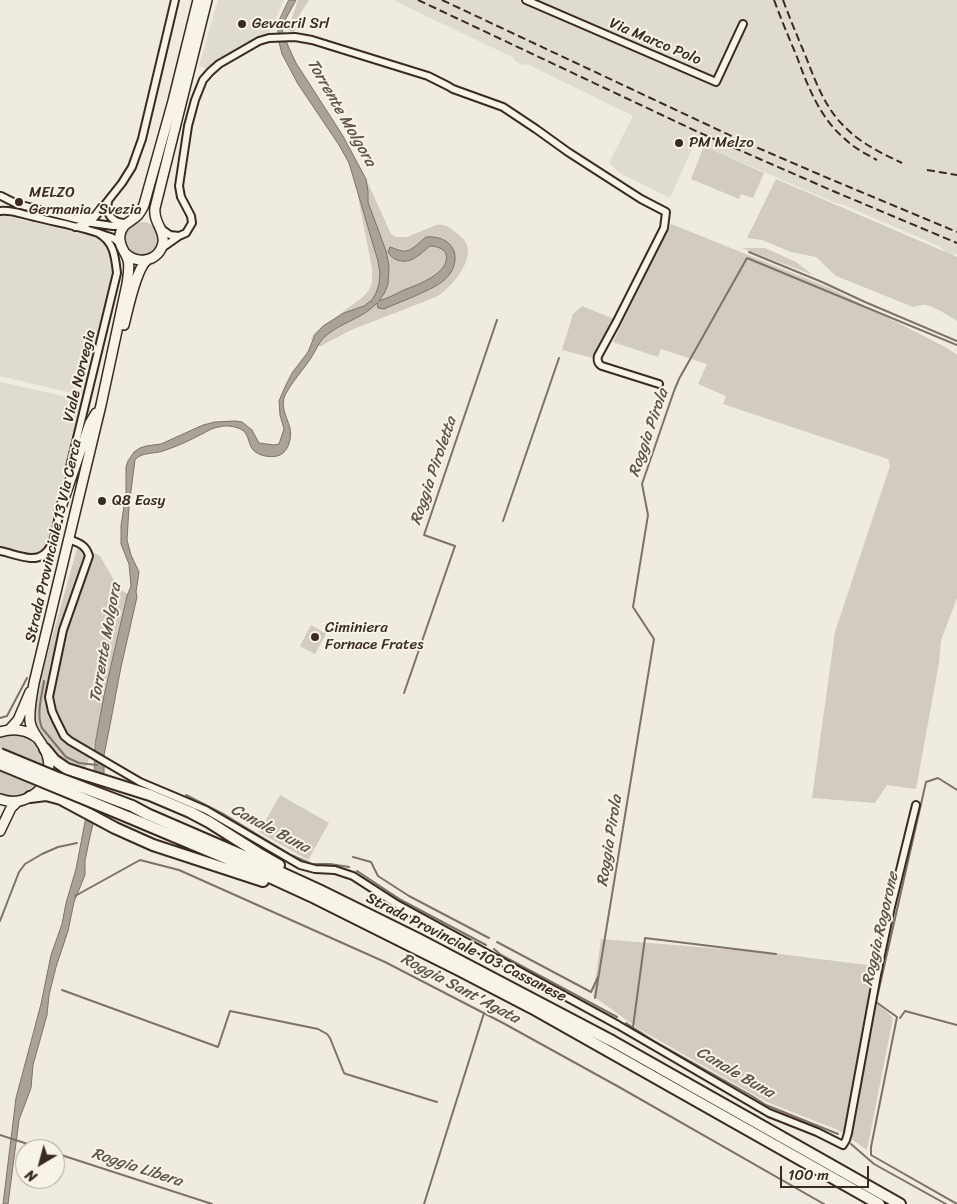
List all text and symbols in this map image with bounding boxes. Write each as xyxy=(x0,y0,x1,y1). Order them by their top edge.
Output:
place label: Gevacril Srl xyxy=(252,15,329,33)
street label: Via Marco Polo xyxy=(606,15,704,69)
marker: Gevacril Srl xyxy=(236,18,248,30)
water label: Torrente Molgora xyxy=(302,56,380,170)
place label: PM Melzo xyxy=(689,134,754,152)
marker: PM Melzo xyxy=(673,137,685,149)
place label: MELZO Germania/Svezia xyxy=(29,184,141,219)
marker: MELZO Germania/Svezia xyxy=(13,196,25,208)
street label: Viale Norvegia xyxy=(60,328,100,424)
water label: Roggia Pirola xyxy=(625,386,673,480)
water label: Roggia Piroletta xyxy=(407,414,461,528)
street label: Strada Provinciale 13 Via Cerca xyxy=(22,438,86,644)
place label: Q8 Easy xyxy=(112,492,165,510)
marker: Q8 Easy xyxy=(96,495,108,507)
water label: Torrente Molgora xyxy=(86,582,126,704)
place label: Ciminiera Fornace Frates xyxy=(325,619,423,654)
marker: Ciminiera Fornace Frates xyxy=(309,631,321,643)
water label: Roggia Pirola xyxy=(593,794,627,888)
water label: Canale Buna xyxy=(227,800,313,858)
water label: Roggia Rogorone xyxy=(859,870,903,988)
street label: Strada Provinciale 103 Cassanese xyxy=(363,889,569,1007)
water label: Roggia Sant'Agata xyxy=(397,950,523,1028)
water label: Canale Buna xyxy=(693,1043,777,1103)
north arrow xyxy=(15,1139,65,1189)
water label: Roggia Libera xyxy=(89,1144,185,1192)
scale bar xyxy=(782,1156,871,1188)
text: 100 m xyxy=(788,1162,829,1188)
text: N xyxy=(20,1163,43,1188)

